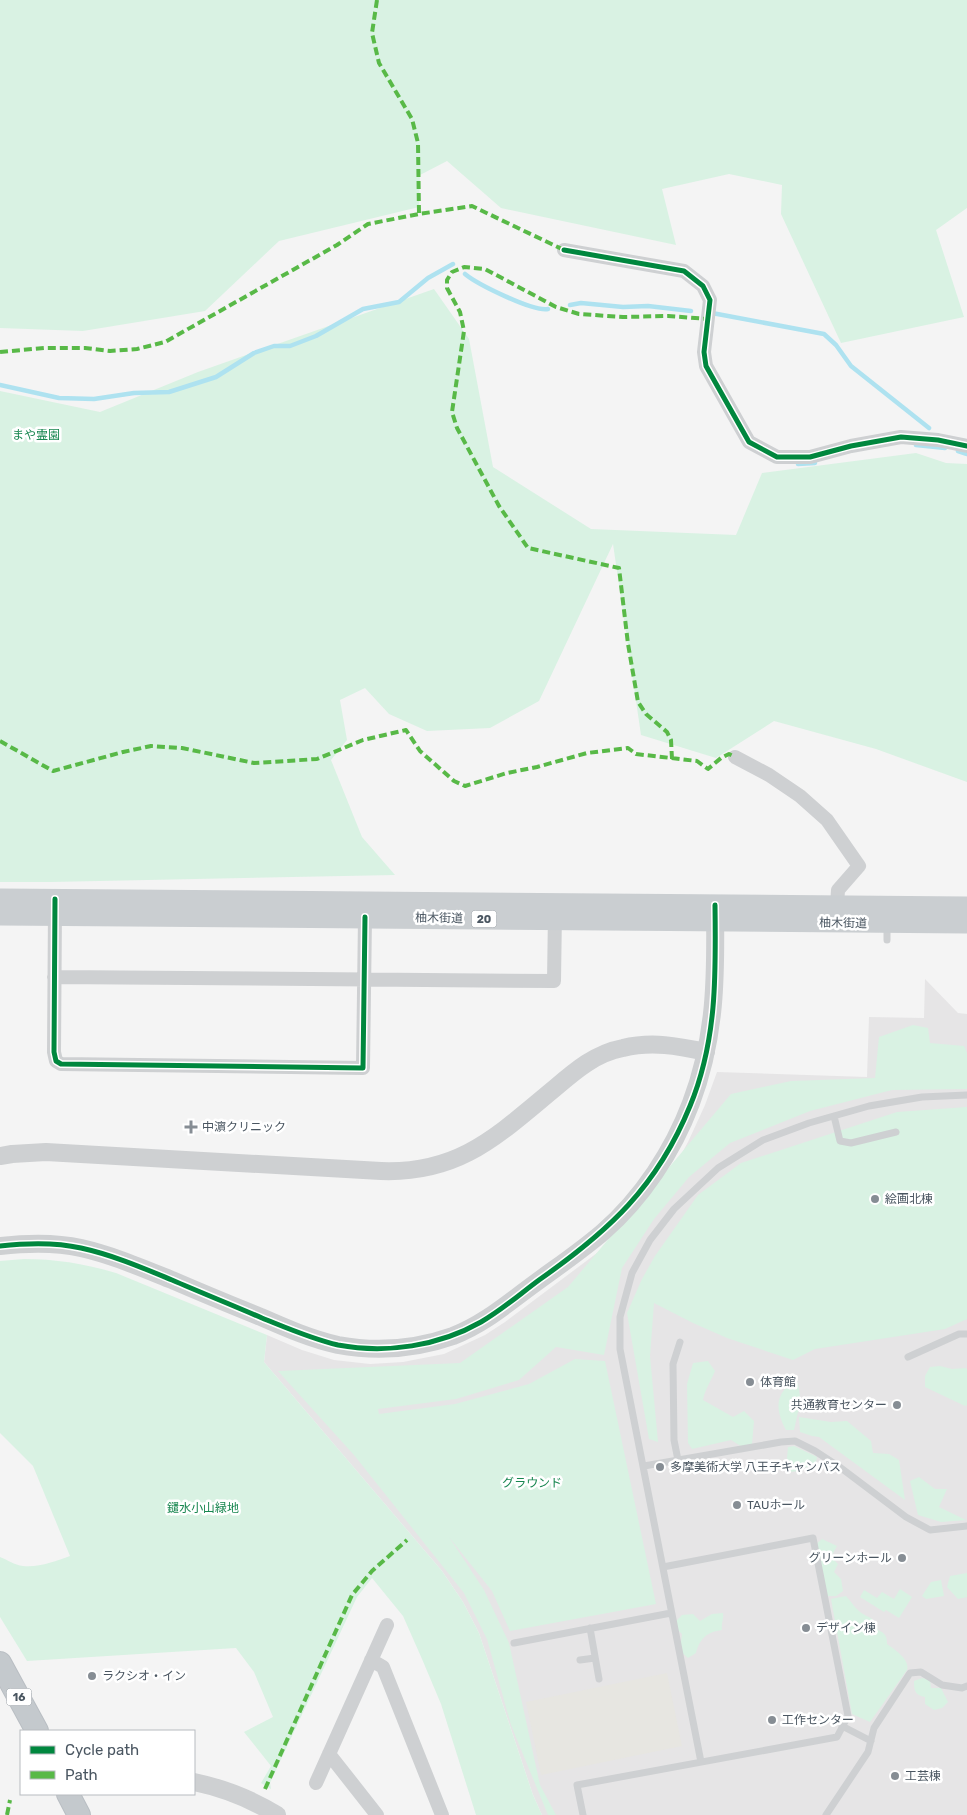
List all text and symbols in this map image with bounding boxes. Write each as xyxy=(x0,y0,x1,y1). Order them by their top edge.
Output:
park label: まや霊園 xyxy=(12,428,60,442)
street label: 柚木街道 xyxy=(415,911,463,925)
road number: 20 xyxy=(472,911,496,928)
street label: 柚木街道 xyxy=(819,916,867,930)
marker: 中濵クリニック xyxy=(184,1120,198,1134)
place label: 中濵クリニック xyxy=(202,1120,286,1134)
place label: 絵画北棟 xyxy=(885,1192,933,1206)
marker: 絵画北棟 xyxy=(869,1193,881,1205)
place label: 体育館 xyxy=(760,1375,796,1389)
marker: 体育館 xyxy=(744,1376,756,1388)
place label: 共通教育センター xyxy=(791,1398,887,1412)
marker: 共通教育センター xyxy=(891,1399,903,1411)
place label: 多摩美術大学 八王子キャンパス xyxy=(670,1460,841,1474)
marker: 多摩美術大学 八王子キャンパス xyxy=(654,1461,666,1473)
park label: グラウンド xyxy=(502,1476,562,1490)
place label: TAUホール xyxy=(747,1498,805,1512)
marker: TAUホール xyxy=(731,1499,743,1511)
park label: 鑓水小山緑地 xyxy=(167,1501,239,1515)
place label: グリーンホール xyxy=(809,1551,892,1565)
marker: グリーンホール xyxy=(896,1552,908,1564)
place label: デザイン棟 xyxy=(816,1621,876,1635)
marker: デザイン棟 xyxy=(800,1622,812,1634)
place label: ラクシオ・イン xyxy=(102,1669,186,1683)
marker: ラクシオ・イン xyxy=(86,1670,98,1682)
road number: 16 xyxy=(6,1688,32,1705)
place label: 工作センター xyxy=(782,1713,854,1727)
marker: 工作センター xyxy=(766,1714,778,1726)
legend xyxy=(20,1730,195,1795)
text: Cycle path xyxy=(65,1741,139,1759)
text: Path xyxy=(65,1766,98,1784)
place label: 工芸棟 xyxy=(905,1769,941,1783)
marker: 工芸棟 xyxy=(889,1770,901,1782)

